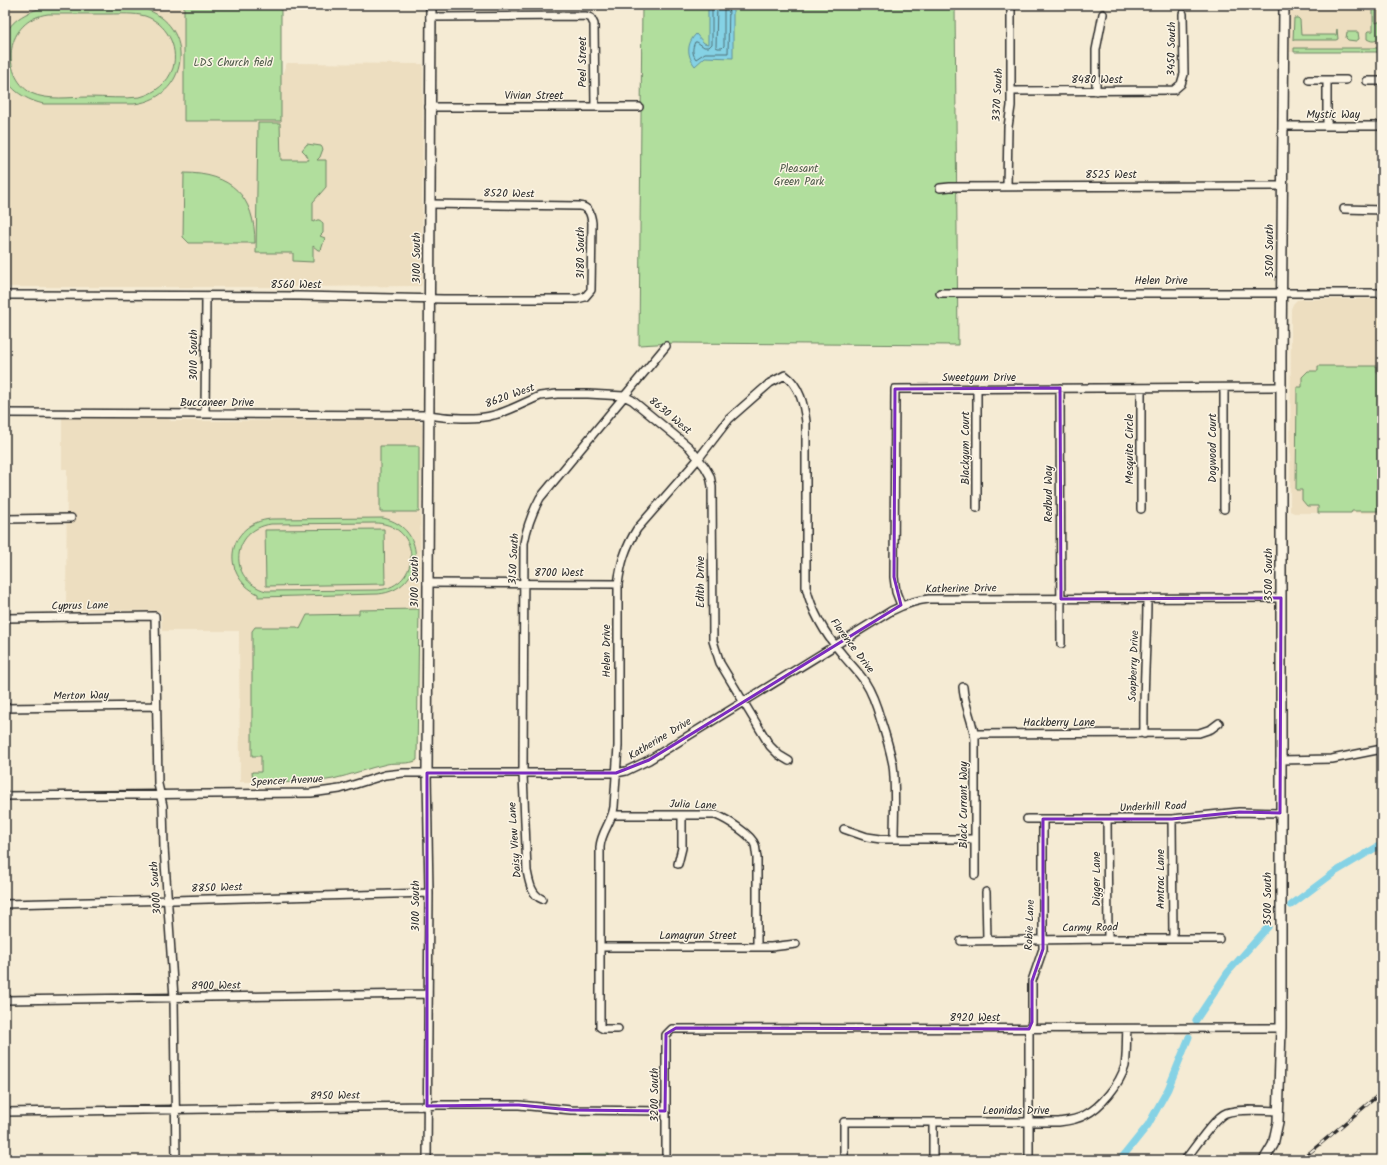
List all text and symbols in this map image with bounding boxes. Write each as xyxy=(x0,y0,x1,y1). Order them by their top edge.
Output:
street label: 3450 South xyxy=(1163,22,1181,76)
street label: Peel Street xyxy=(574,36,592,87)
park label: LDS Church field xyxy=(194,54,273,72)
street label: 3370 South xyxy=(988,68,1008,122)
street label: 8480 West xyxy=(1071,71,1124,89)
street label: Vivian Street xyxy=(504,87,564,105)
street label: Mystic Way xyxy=(1306,106,1361,124)
park label: Pleasant Green Park xyxy=(774,160,825,191)
street label: 8525 West xyxy=(1085,166,1138,184)
street label: 8520 West xyxy=(483,185,536,203)
street label: 3500 South xyxy=(1261,224,1279,278)
street label: 3180 South xyxy=(572,227,590,279)
street label: 3100 South xyxy=(408,232,426,284)
street label: Helen Drive xyxy=(1134,272,1188,290)
street label: 8560 West xyxy=(270,276,322,294)
street label: 3010 South xyxy=(185,329,203,381)
street label: Sweetgum Drive xyxy=(942,369,1016,387)
street label: 8620 West xyxy=(483,378,538,413)
street label: 8630 West xyxy=(645,393,696,440)
street label: Buccaneer Drive xyxy=(180,394,254,412)
street label: Blackgum Court xyxy=(957,411,975,485)
street label: Dogwood Court xyxy=(1204,413,1222,483)
street label: Mesquite Circle xyxy=(1121,414,1139,484)
street label: Redbud Way xyxy=(1040,465,1058,522)
street label: 3150 South xyxy=(504,533,524,585)
street label: 3500 South xyxy=(1260,548,1278,602)
street label: 3100 South xyxy=(406,556,424,608)
street label: Edith Drive xyxy=(692,556,710,608)
street label: 8700 West xyxy=(534,564,585,582)
street label: Katherine Drive xyxy=(925,579,997,599)
street label: Cyprus Lane xyxy=(51,597,109,615)
street label: Florence Drive xyxy=(825,615,879,677)
street label: Helen Drive xyxy=(598,624,616,678)
street label: Soapberry Drive xyxy=(1124,630,1144,702)
street label: Merton Way xyxy=(53,687,110,705)
street label: Katherine Drive xyxy=(625,713,695,765)
street label: Hackberry Lane xyxy=(1023,714,1095,732)
street label: Black Currant Way xyxy=(955,761,973,849)
street label: Spencer Avenue xyxy=(250,770,324,792)
street label: Julia Lane xyxy=(669,795,717,815)
street label: Underhill Road xyxy=(1119,797,1187,817)
street label: Daisy View Lane xyxy=(503,801,527,879)
street label: Amtrac Lane xyxy=(1152,849,1170,909)
street label: Digger Lane xyxy=(1088,851,1106,907)
street label: 3000 South xyxy=(145,861,167,915)
street label: 3500 South xyxy=(1259,872,1277,926)
street label: 8850 West xyxy=(191,878,244,898)
street label: 3100 South xyxy=(407,880,425,932)
street label: Robie Lane xyxy=(1020,899,1040,951)
street label: Carmy Road xyxy=(1062,919,1119,937)
street label: Lamayrun Street xyxy=(659,927,737,945)
street label: 8900 West xyxy=(191,977,242,995)
street label: 8920 West xyxy=(950,1009,1001,1027)
street label: 3200 South xyxy=(646,1068,664,1122)
street label: 8950 West xyxy=(310,1087,361,1105)
street label: Leonidas Drive xyxy=(982,1102,1050,1120)

